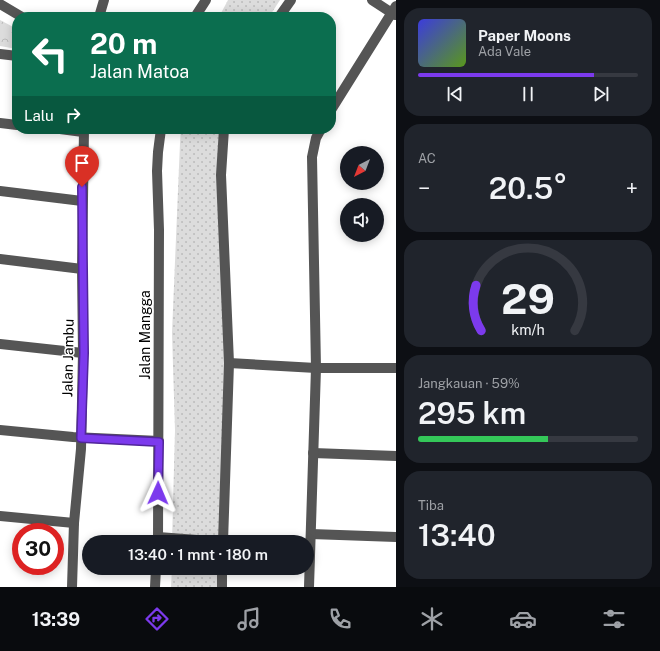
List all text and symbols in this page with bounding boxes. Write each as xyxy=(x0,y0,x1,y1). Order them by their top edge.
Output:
text: 20 m xyxy=(90,27,157,60)
text: Paper Moons xyxy=(478,27,571,44)
icon: left xyxy=(24,28,76,80)
text: Ada Vale xyxy=(478,44,531,59)
text: Jalan Matoa xyxy=(90,61,189,82)
icon: previous xyxy=(444,83,466,105)
icon: pause xyxy=(517,83,539,105)
icon: next xyxy=(590,83,612,105)
icon: right xyxy=(62,104,84,126)
text: Lalu xyxy=(24,107,54,124)
pin xyxy=(65,146,99,187)
north arrow xyxy=(340,146,384,190)
map controls xyxy=(340,146,384,242)
text: AC xyxy=(418,151,436,166)
icon: arrive xyxy=(71,152,93,174)
text: 20.5° xyxy=(489,170,567,206)
text: − xyxy=(418,175,430,201)
text: + xyxy=(626,175,638,201)
button: sound xyxy=(340,198,384,242)
text: 29 xyxy=(501,274,555,323)
street label: Jalan Mangga xyxy=(137,290,153,380)
street label: Jalan Jambu xyxy=(59,319,77,397)
text: km/h xyxy=(511,321,545,338)
text: Jangkauan · 59% xyxy=(418,376,520,391)
text: 295 km xyxy=(418,395,526,431)
position arrow xyxy=(137,472,179,514)
text: Tiba xyxy=(418,498,444,513)
text: 13:40 xyxy=(418,517,496,553)
speed limit sign: 30 xyxy=(12,523,64,575)
text: 13:40 · 1 mnt · 180 m xyxy=(128,546,268,563)
icon: directions xyxy=(143,605,171,633)
icon: music xyxy=(235,605,263,633)
icon: phone xyxy=(326,605,354,633)
icon: climate xyxy=(418,605,446,633)
icon: car xyxy=(509,605,537,633)
icon: filters xyxy=(600,605,628,633)
text: 13:39 xyxy=(32,609,80,630)

